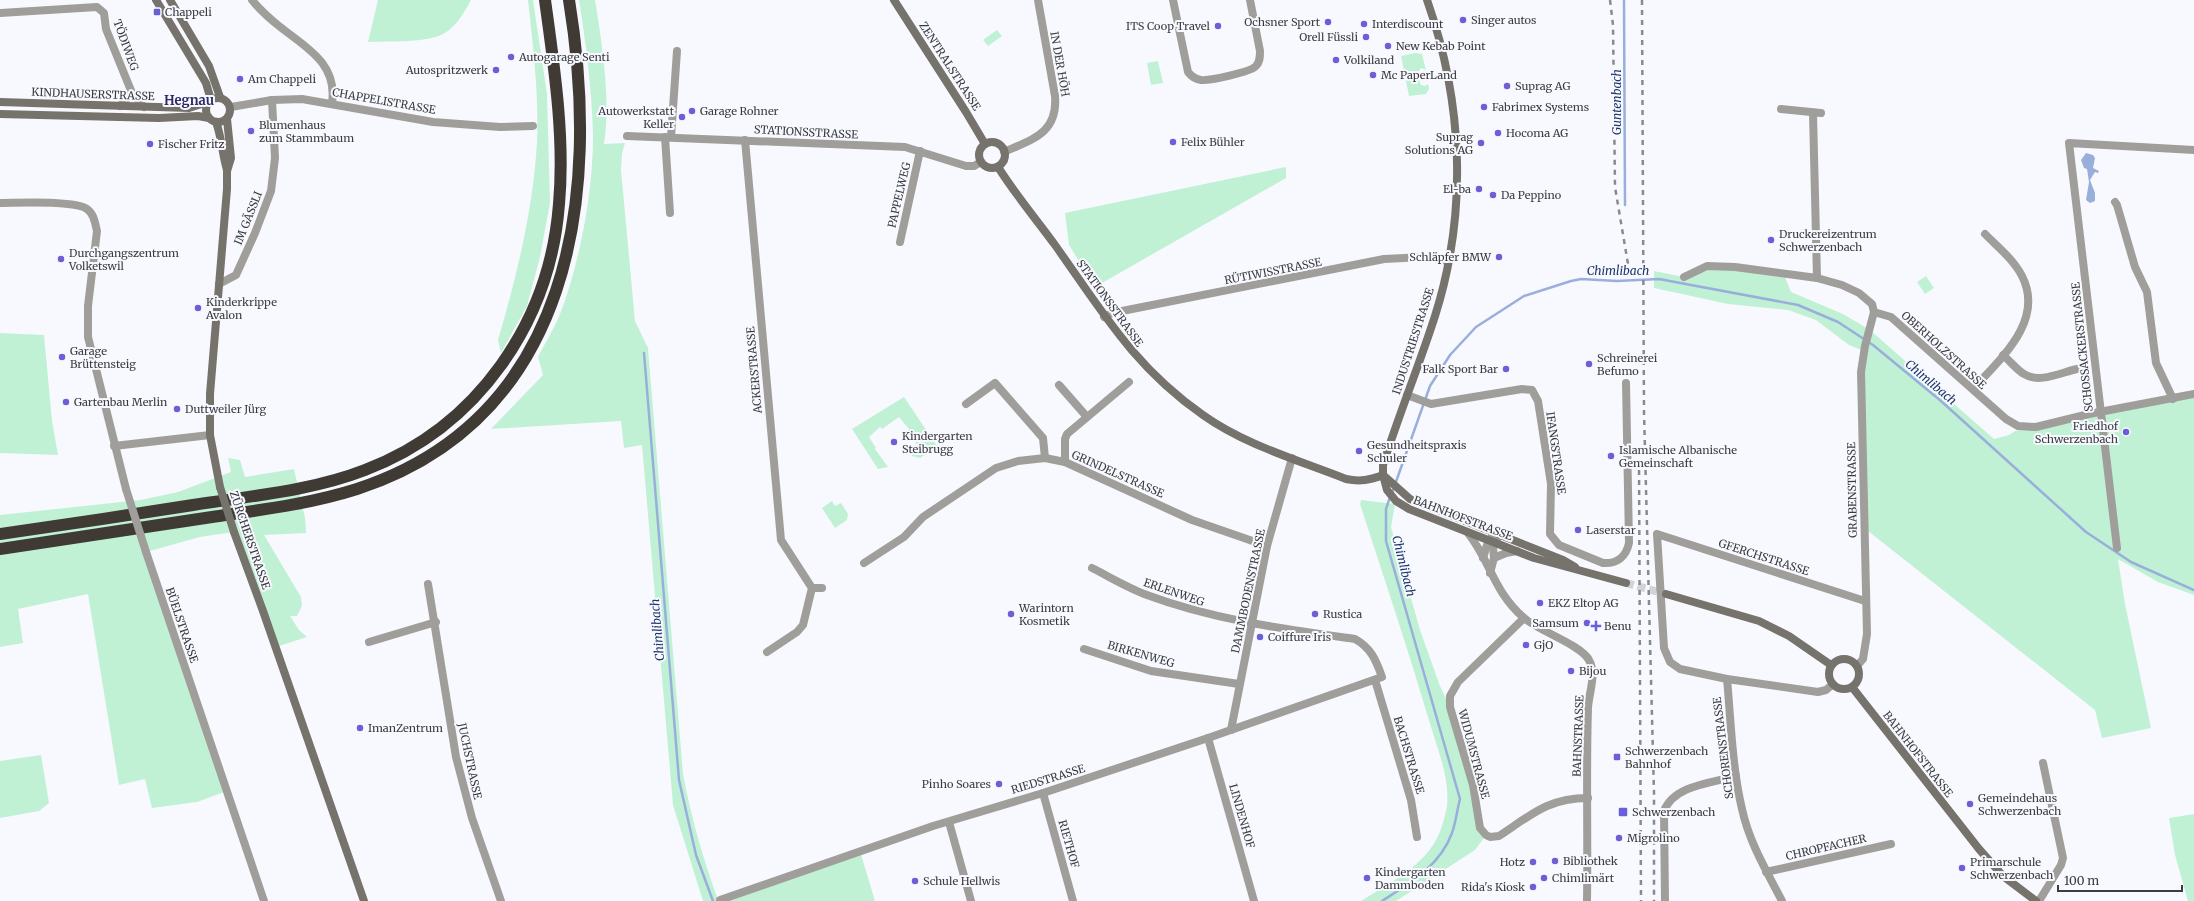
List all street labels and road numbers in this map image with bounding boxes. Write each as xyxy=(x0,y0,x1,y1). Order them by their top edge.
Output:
street label: TÖDIWEG xyxy=(110,17,142,73)
street label: ZENTRALSTRASSE xyxy=(916,19,984,113)
street label: IN DER HÖH xyxy=(1047,30,1073,98)
street label: KINDHAUSERSTRASSE xyxy=(31,85,155,103)
street label: CHAPPELISTRASSE xyxy=(331,85,437,117)
street label: STATIONSSTRASSE xyxy=(754,122,858,142)
street label: PAPPELWEG xyxy=(885,161,913,229)
street label: IM GÄSSLI xyxy=(231,189,265,247)
street label: RÜTIWISSTRASSE xyxy=(1223,255,1323,287)
street label: STATIONSSTRASSE xyxy=(1074,257,1146,349)
street label: SCHOSSACKERSTRASSE xyxy=(2068,282,2096,412)
street label: INDUSTRIESTRASSE xyxy=(1389,286,1437,396)
street label: OBERHOLZSTRASSE xyxy=(1899,308,1989,392)
street label: ACKERSTRASSE xyxy=(743,326,765,415)
street label: IFANGSTRASSE xyxy=(1543,411,1569,495)
street label: GRABENSTRASSE xyxy=(1844,442,1860,538)
street label: GRINDELSTRASSE xyxy=(1070,447,1166,501)
street label: ZÜRCHERSTRASSE xyxy=(227,489,273,591)
street label: BAHNHOFSTRASSE xyxy=(1411,493,1515,543)
street label: DAMMBODENSTRASSE xyxy=(1228,528,1268,654)
street label: GFERCHSTRASSE xyxy=(1717,536,1811,578)
street label: ERLENWEG xyxy=(1142,575,1206,609)
street label: BÜELSTRASSE xyxy=(163,585,201,665)
street label: BIRKENWEG xyxy=(1106,638,1176,670)
street label: BAHNSTRASSE xyxy=(1570,695,1586,777)
street label: SCHORENSTRASSE xyxy=(1710,696,1736,800)
street label: WIDUMSTRASSE xyxy=(1455,707,1493,800)
street label: BAHNHOFSTRASSE xyxy=(1880,708,1956,800)
street label: BACHSTRASSE xyxy=(1391,715,1427,795)
street label: JUCHSTRASSE xyxy=(455,721,485,800)
street label: RIEDSTRASSE xyxy=(1009,761,1087,797)
street label: LINDENHOF xyxy=(1226,782,1258,850)
street label: RIETHOF xyxy=(1055,818,1083,870)
street label: CHROPFACHER xyxy=(1784,831,1868,863)

